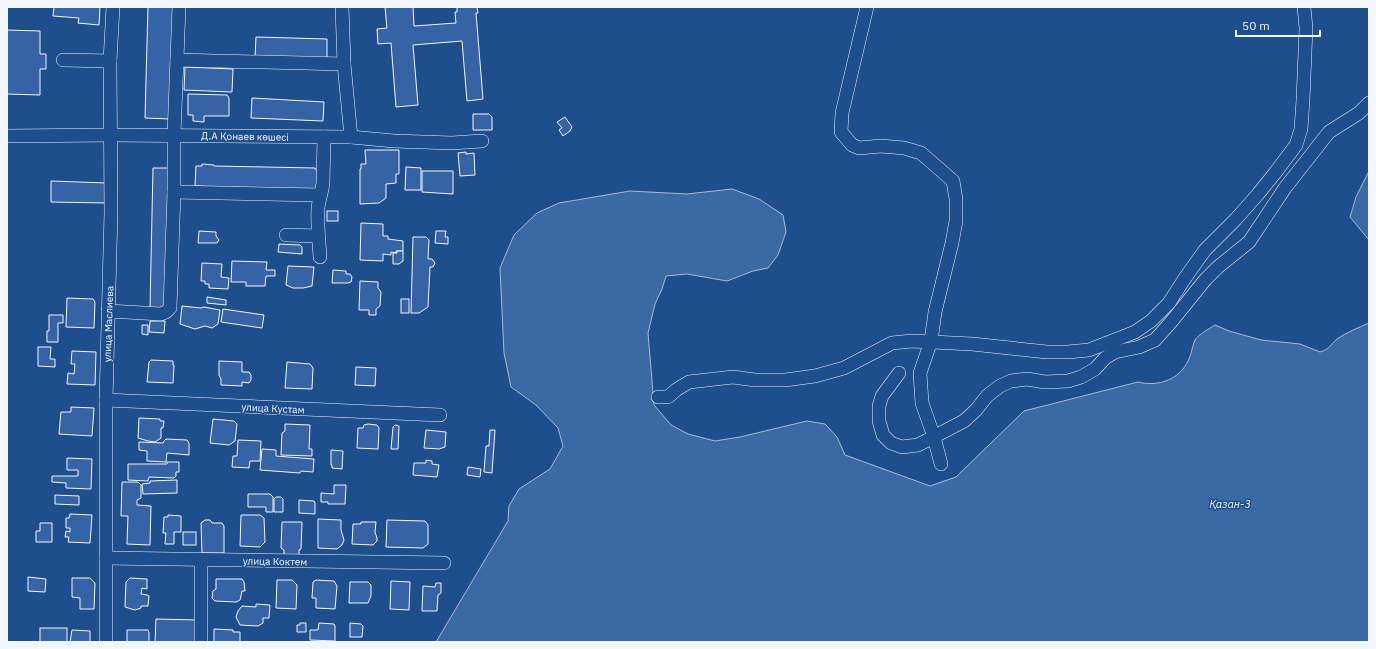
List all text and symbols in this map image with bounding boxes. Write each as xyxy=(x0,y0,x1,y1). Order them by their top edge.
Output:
scale bar xyxy=(1236,12,1320,38)
text: 50 m xyxy=(1242,18,1270,33)
street label: Д.А Қонаев көшесі xyxy=(201,129,289,144)
street label: улица Маслиева xyxy=(101,285,116,362)
street label: улица Кустам xyxy=(241,400,305,417)
water label: Қазан-3 xyxy=(1209,497,1251,511)
street label: улица Коктем xyxy=(243,554,307,569)

